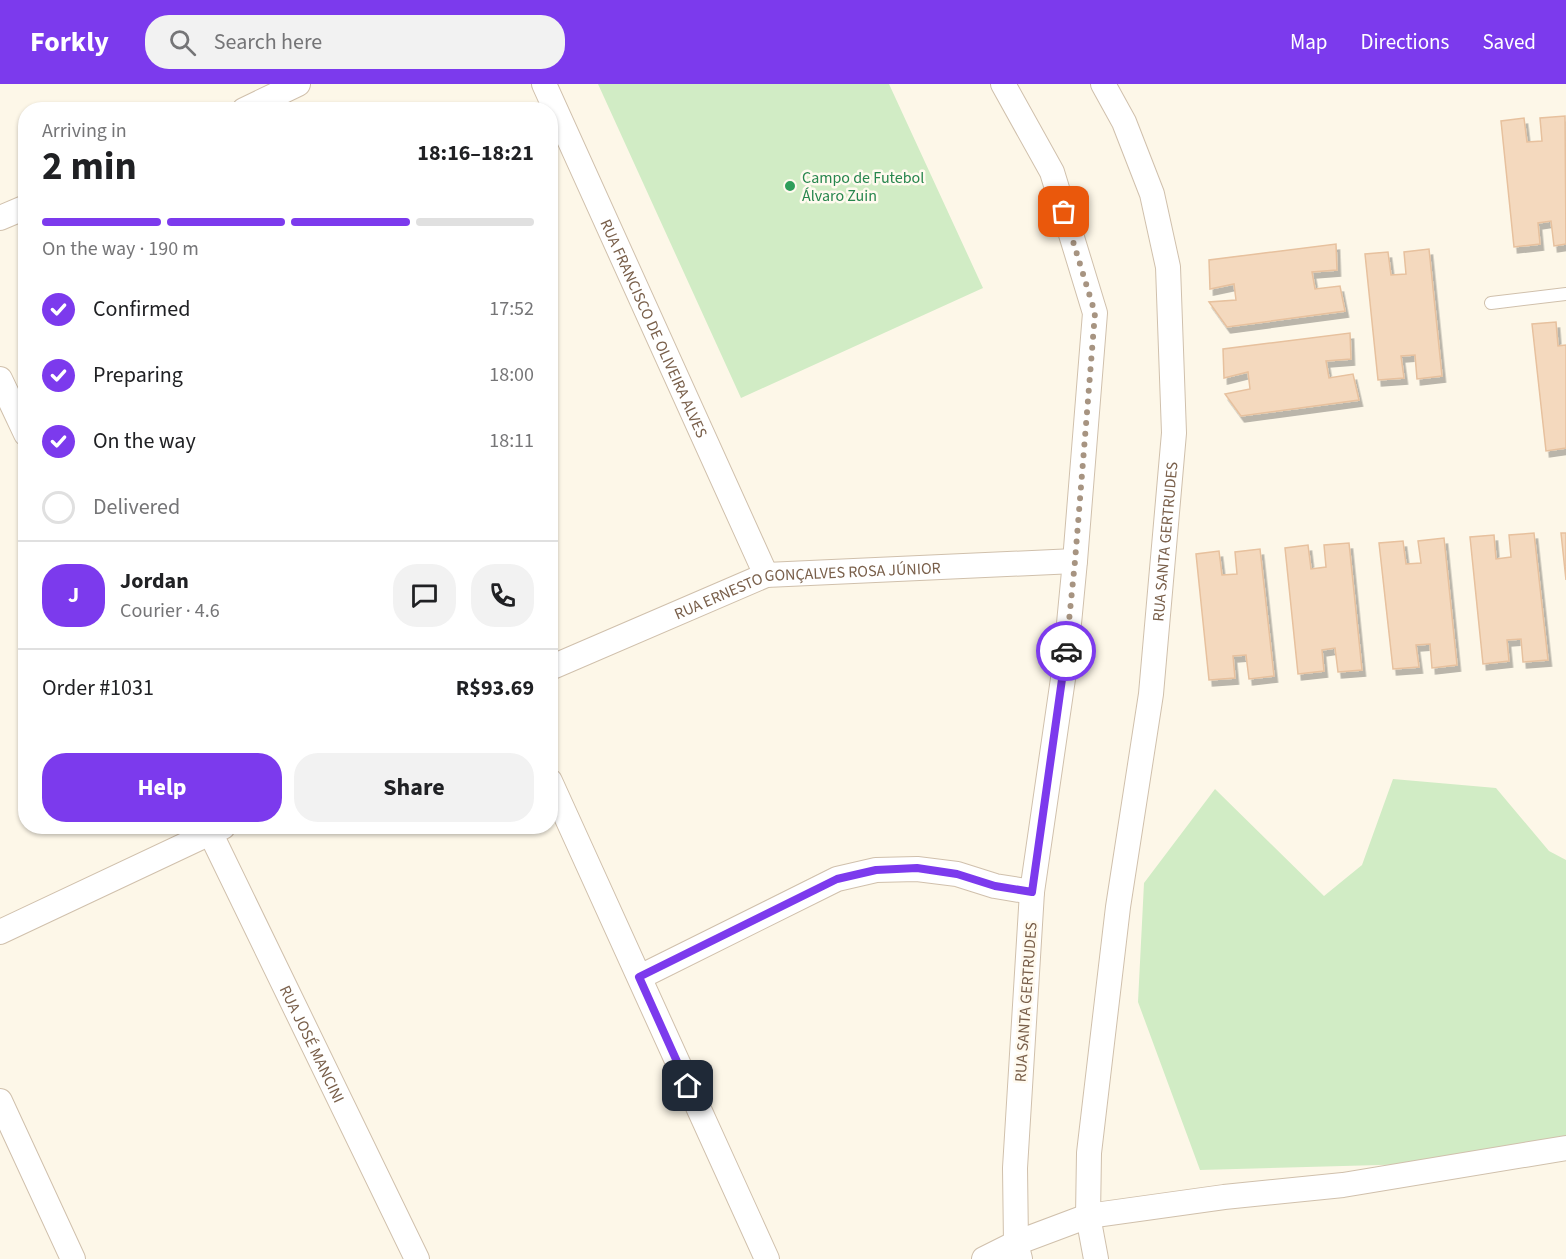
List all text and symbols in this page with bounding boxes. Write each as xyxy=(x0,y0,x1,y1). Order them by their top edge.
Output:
search box xyxy=(145,15,565,69)
text: Forkly xyxy=(30,22,109,62)
icon: search xyxy=(166,26,199,59)
text: Search here xyxy=(214,26,322,58)
text: Map xyxy=(1290,27,1328,57)
text: Directions xyxy=(1361,27,1449,57)
text: Saved xyxy=(1482,27,1536,57)
text: Arriving in xyxy=(42,117,127,145)
text: 18:16–18:21 xyxy=(417,137,534,169)
text: 2 min xyxy=(42,139,137,195)
place label: Campo de Futebol Álvaro Zuin xyxy=(802,167,924,207)
marker: Campo de Futebol Álvaro Zuin xyxy=(783,179,797,193)
pin xyxy=(1038,186,1089,237)
icon: bag xyxy=(1047,195,1080,228)
street label: RUA FRANCISCO DE OLIVEIRA ALVES xyxy=(594,216,713,442)
text: On the way · 190 m xyxy=(42,235,199,263)
icon: check xyxy=(42,293,75,326)
text: Confirmed xyxy=(93,293,190,325)
text: 17:52 xyxy=(489,295,534,323)
icon: check xyxy=(42,359,75,392)
text: Preparing xyxy=(93,359,183,391)
text: 18:00 xyxy=(489,361,534,389)
icon: check xyxy=(42,425,75,458)
text: On the way xyxy=(93,425,196,457)
text: 18:11 xyxy=(489,427,534,455)
street label: RUA SANTA GERTRUDES xyxy=(1147,461,1183,623)
text: Delivered xyxy=(93,491,180,523)
street label: RUA ERNESTO GONÇALVES ROSA JÚNIOR xyxy=(671,557,941,625)
button: chat xyxy=(393,564,456,627)
button: phone xyxy=(471,564,534,627)
text: Jordan xyxy=(120,565,189,597)
text: J xyxy=(68,579,79,611)
text: Courier · 4.6 xyxy=(120,597,220,625)
courier xyxy=(1036,621,1096,681)
icon: car xyxy=(1050,635,1083,668)
text: Order #1031 xyxy=(42,672,154,704)
text: R$93.69 xyxy=(456,672,534,704)
button: Help xyxy=(42,753,282,822)
button: Share xyxy=(294,753,534,822)
street label: RUA SANTA GERTRUDES xyxy=(1009,921,1043,1083)
street label: RUA JOSÉ MANCINI xyxy=(274,982,350,1107)
pin xyxy=(662,1060,713,1111)
icon: home xyxy=(671,1069,704,1102)

